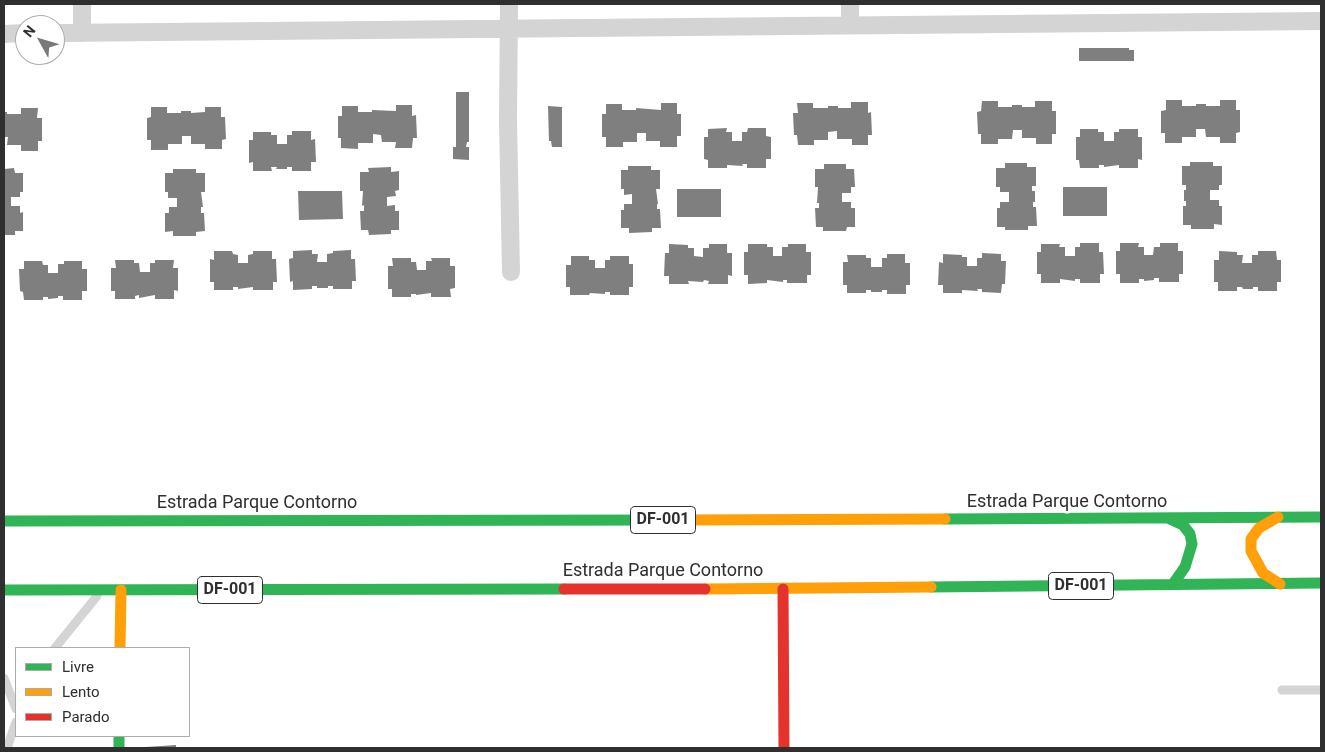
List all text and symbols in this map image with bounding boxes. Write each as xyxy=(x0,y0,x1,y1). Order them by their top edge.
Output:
north arrow xyxy=(15,15,65,65)
text: N xyxy=(20,22,38,40)
street label: Estrada Parque Contorno xyxy=(967,491,1167,513)
street label: Estrada Parque Contorno xyxy=(157,492,357,514)
road number: DF-001 xyxy=(630,506,696,534)
street label: Estrada Parque Contorno xyxy=(563,560,763,582)
road number: DF-001 xyxy=(1048,572,1114,600)
road number: DF-001 xyxy=(198,576,262,604)
legend xyxy=(15,647,190,737)
text: Livre xyxy=(62,658,94,676)
text: Lento xyxy=(62,683,100,701)
text: Parado xyxy=(62,708,110,726)

